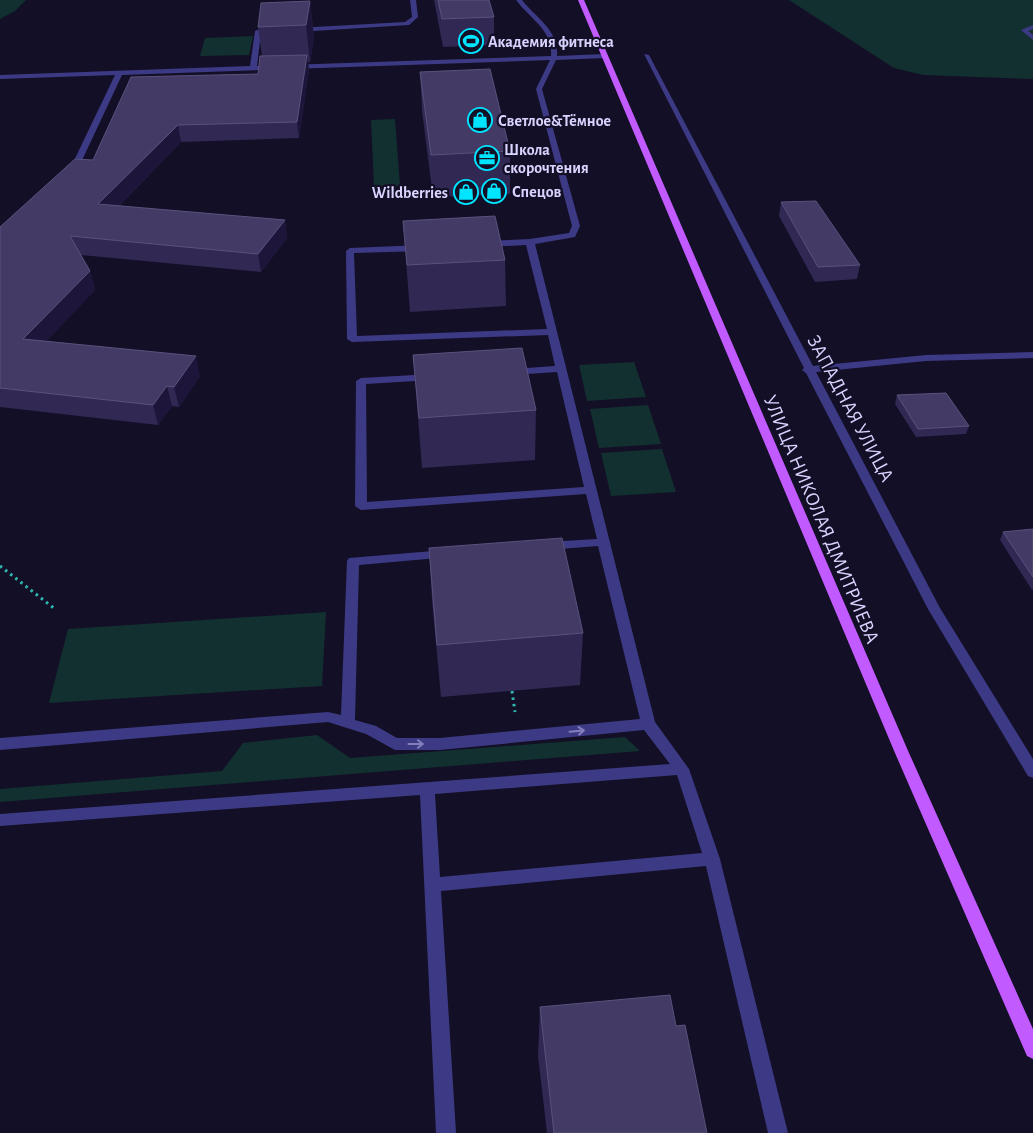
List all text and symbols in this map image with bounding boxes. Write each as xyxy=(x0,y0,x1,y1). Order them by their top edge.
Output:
sports icon: Академия фитнеса xyxy=(458,28,484,54)
place label: Академия фитнеса xyxy=(488,34,614,50)
shop icon: Светлое&Тёмное xyxy=(467,107,493,133)
place label: Светлое&Тёмное xyxy=(498,113,611,129)
place label: Школа скорочтения xyxy=(504,142,589,176)
office icon: Школа скорочтения xyxy=(474,145,500,171)
shop icon: Спецов xyxy=(481,178,507,204)
shop icon: Wildberries xyxy=(453,179,479,205)
place label: Спецов xyxy=(512,184,562,200)
place label: Wildberries xyxy=(372,185,448,201)
street label: ЗАПАДНАЯ УЛИЦА xyxy=(803,332,897,485)
street label: УЛИЦА НИКОЛАЯ ДМИТРИЕВА xyxy=(760,392,883,647)
one-way arrow xyxy=(569,726,585,736)
one-way arrow xyxy=(407,739,423,749)

